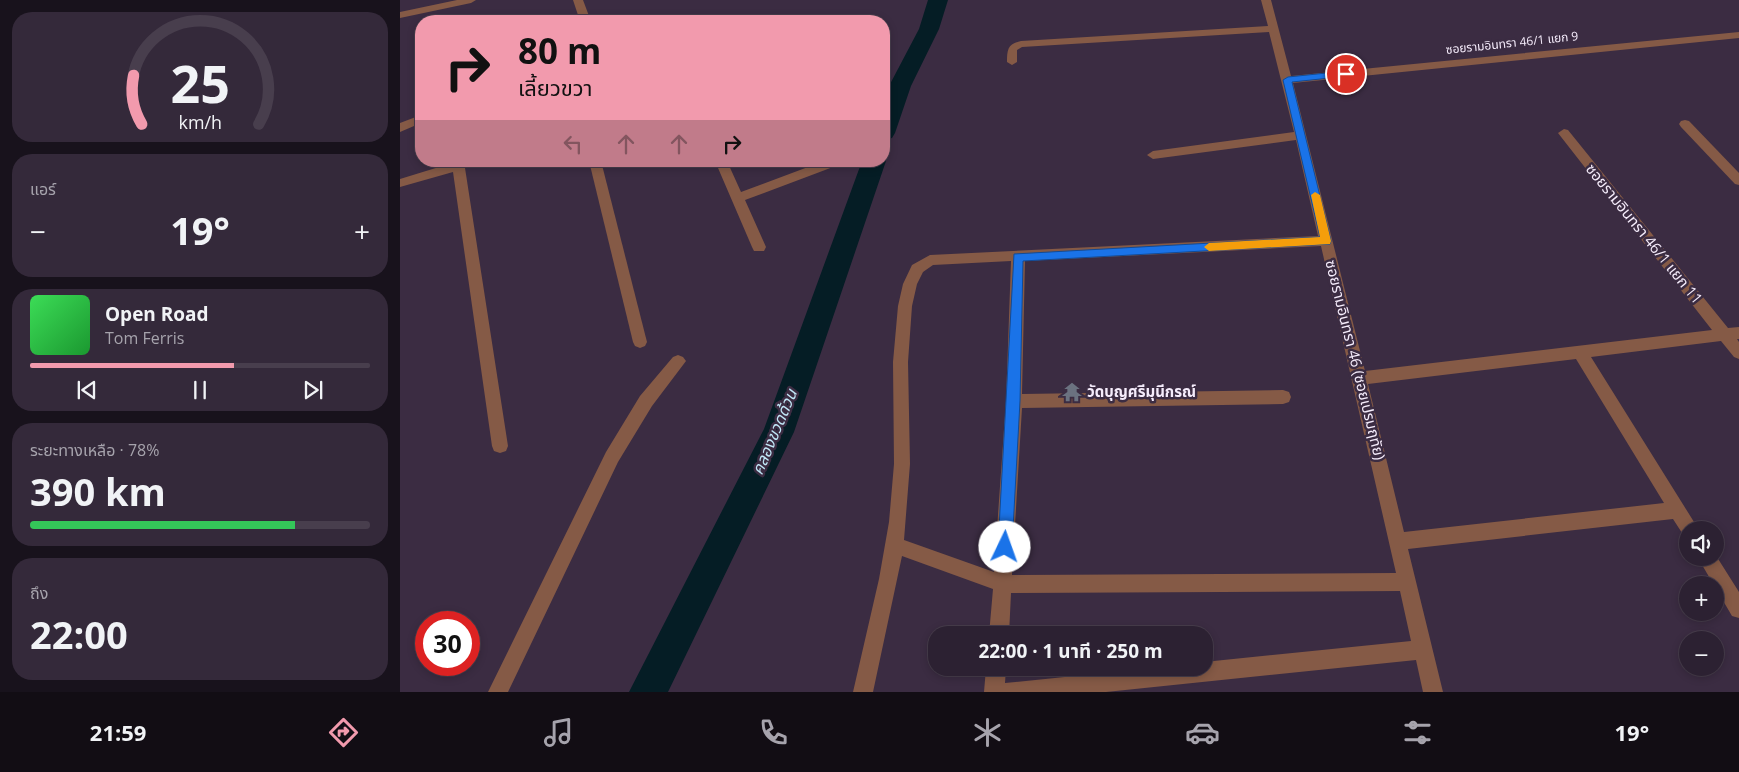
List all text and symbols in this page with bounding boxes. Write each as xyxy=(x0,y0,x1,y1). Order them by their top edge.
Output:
text: 80 m xyxy=(518,27,601,74)
street label: ซอยรามอินทรา 46/1 แยก 9 xyxy=(1445,27,1579,58)
icon: right xyxy=(435,35,500,100)
text: 25 xyxy=(170,47,230,118)
pin xyxy=(1325,53,1367,95)
icon: arrive xyxy=(1332,60,1360,88)
text: เลี้ยวขวา xyxy=(518,72,593,102)
text: km/h xyxy=(178,110,222,134)
icon: left xyxy=(559,130,587,158)
icon: ahead xyxy=(612,130,640,158)
icon: ahead xyxy=(665,130,693,158)
icon: right xyxy=(718,130,746,158)
street label: ซอยรามอินทรา 46/1 แยก 11 xyxy=(1582,159,1708,308)
text: แอร์ xyxy=(30,178,56,200)
text: 19° xyxy=(170,204,230,256)
text: − xyxy=(30,212,46,250)
text: + xyxy=(354,212,370,250)
street label: ซอยรามอินทรา 46 (ซอยเปรมฤทัย) xyxy=(1321,258,1391,462)
text: Open Road xyxy=(105,301,209,327)
text: Tom Ferris xyxy=(105,327,184,349)
icon: previous xyxy=(73,376,101,404)
icon: pause xyxy=(186,376,214,404)
icon: next xyxy=(299,376,327,404)
temple icon: วัดบุญศรีมุนีกรณ์ xyxy=(1061,381,1083,403)
place label: วัดบุญศรีมุนีกรณ์ xyxy=(1087,381,1196,401)
water label: คลองขวดด้วน xyxy=(746,385,802,478)
text: ระยะทางเหลือ · 78% xyxy=(30,439,159,461)
text: 390 km xyxy=(30,465,166,517)
position arrow xyxy=(978,520,1030,572)
map controls xyxy=(1679,521,1724,676)
button: sound xyxy=(1679,521,1724,566)
button: + xyxy=(1679,576,1724,621)
text: ถึง xyxy=(30,582,48,604)
text: 22:00 xyxy=(30,608,128,660)
speed limit sign: 30 xyxy=(415,611,480,676)
button: − xyxy=(1679,631,1724,676)
text: 22:00 · 1 นาที · 250 m xyxy=(978,638,1163,664)
icon: directions xyxy=(326,715,361,750)
icon: music xyxy=(541,715,576,750)
icon: phone xyxy=(756,715,791,750)
icon: climate xyxy=(970,715,1005,750)
icon: car xyxy=(1185,715,1220,750)
icon: filters xyxy=(1400,715,1435,750)
text: 21:59 xyxy=(90,717,146,747)
text: 19° xyxy=(1614,717,1649,747)

